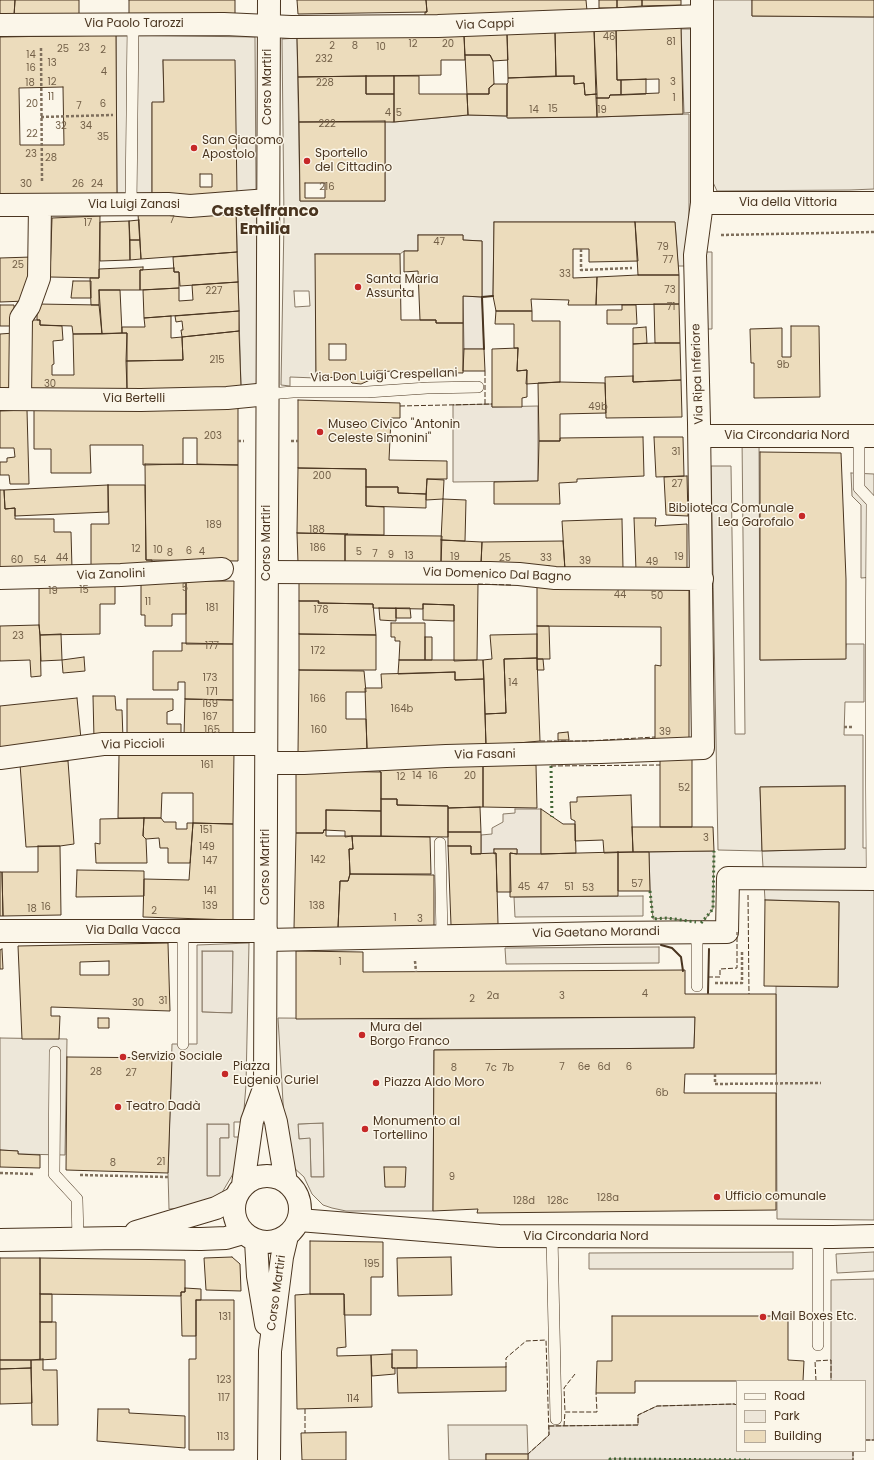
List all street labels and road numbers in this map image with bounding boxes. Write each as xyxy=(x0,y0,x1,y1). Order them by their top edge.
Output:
street label: Via Paolo Tarozzi xyxy=(84,17,184,31)
street label: Via Cappi xyxy=(455,17,515,33)
street label: Corso Martiri xyxy=(261,49,275,125)
street label: Via della Vittoria xyxy=(739,196,837,210)
street label: Via Luigi Zanasi xyxy=(88,198,180,212)
street label: Via Ripa Inferiore xyxy=(689,323,707,425)
street label: Via Don Luigi Crespellani xyxy=(310,366,458,386)
street label: Via Bertelli xyxy=(103,392,165,406)
street label: Via Circondaria Nord xyxy=(724,429,850,443)
street label: Corso Martiri xyxy=(260,505,274,581)
street label: Via Domenico Dal Bagno xyxy=(422,565,572,585)
street label: Via Zanolini xyxy=(76,567,146,583)
street label: Via Piccioli xyxy=(101,737,165,753)
street label: Via Fasani xyxy=(454,747,516,763)
street label: Corso Martiri xyxy=(259,829,273,905)
street label: Via Dalla Vacca xyxy=(85,924,181,938)
street label: Via Gaetano Morandi xyxy=(532,925,660,941)
street label: Via Circondaria Nord xyxy=(523,1230,649,1244)
street label: Corso Martiri xyxy=(265,1254,289,1332)

